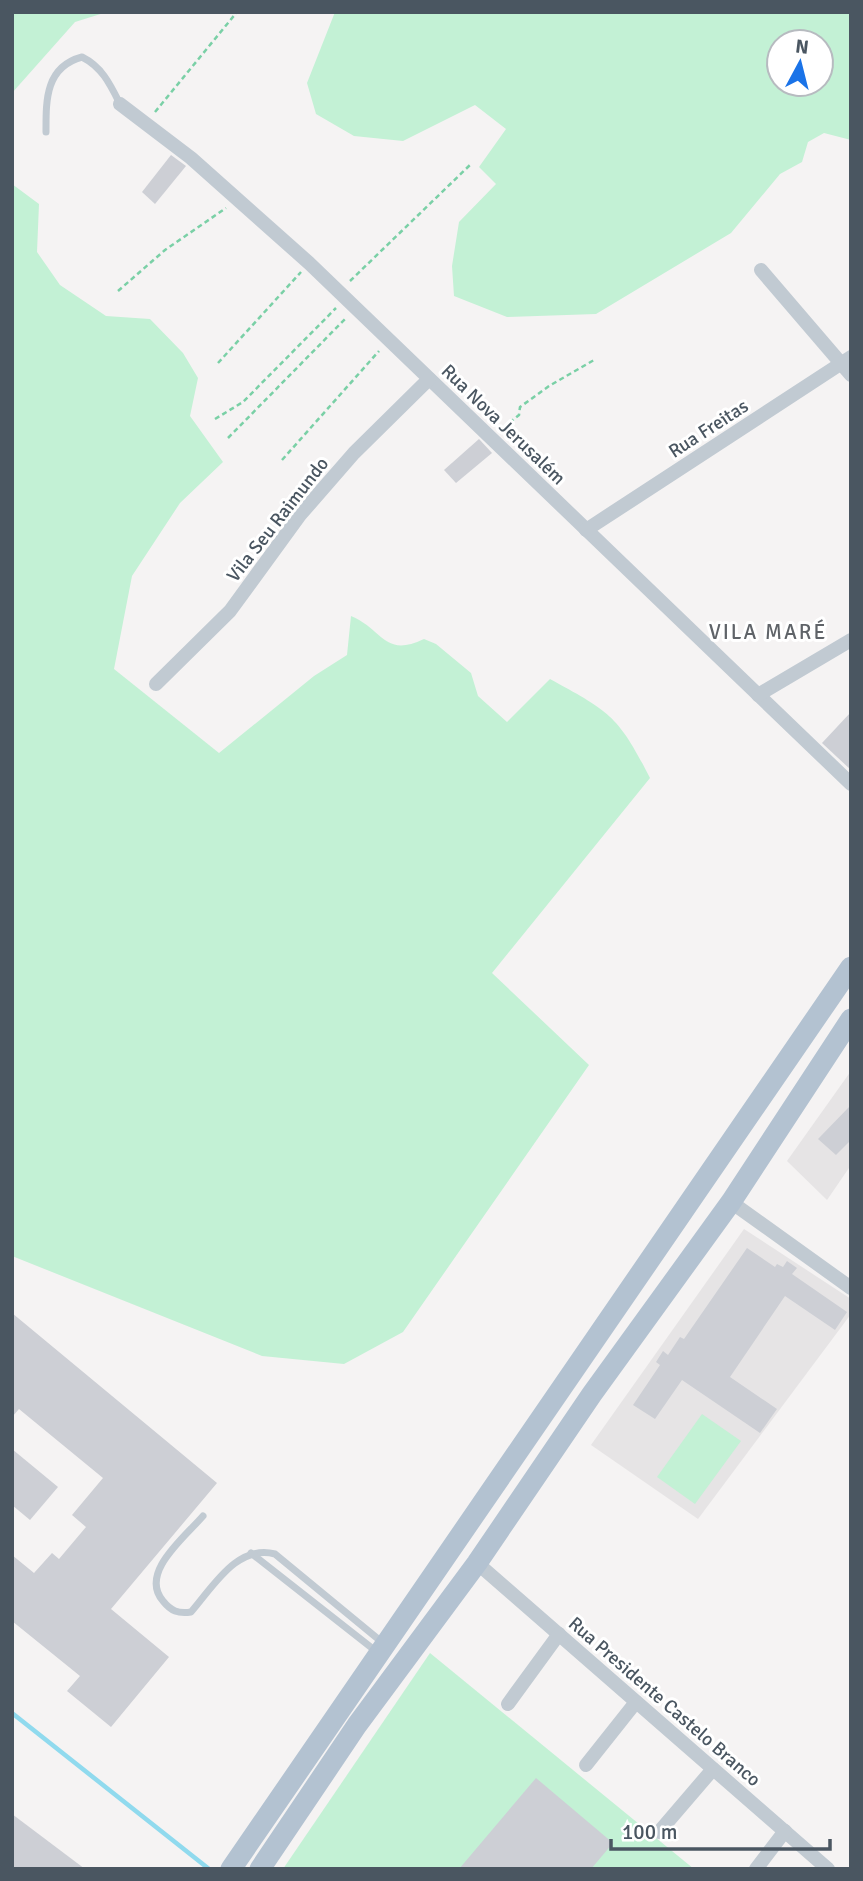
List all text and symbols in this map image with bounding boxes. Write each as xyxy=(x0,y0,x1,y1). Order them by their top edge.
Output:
north arrow xyxy=(765,28,835,98)
text: N xyxy=(794,34,810,60)
street label: Rua Nova Jerusalém xyxy=(436,359,570,490)
street label: Rua Freitas xyxy=(664,394,753,464)
street label: Vila Seu Raimundo xyxy=(222,452,334,587)
district label: VILA MARÉ xyxy=(709,619,827,645)
street label: Rua Presidente Castelo Branco xyxy=(563,1612,765,1792)
scale bar xyxy=(611,1808,830,1852)
text: 100 m xyxy=(622,1819,677,1845)

